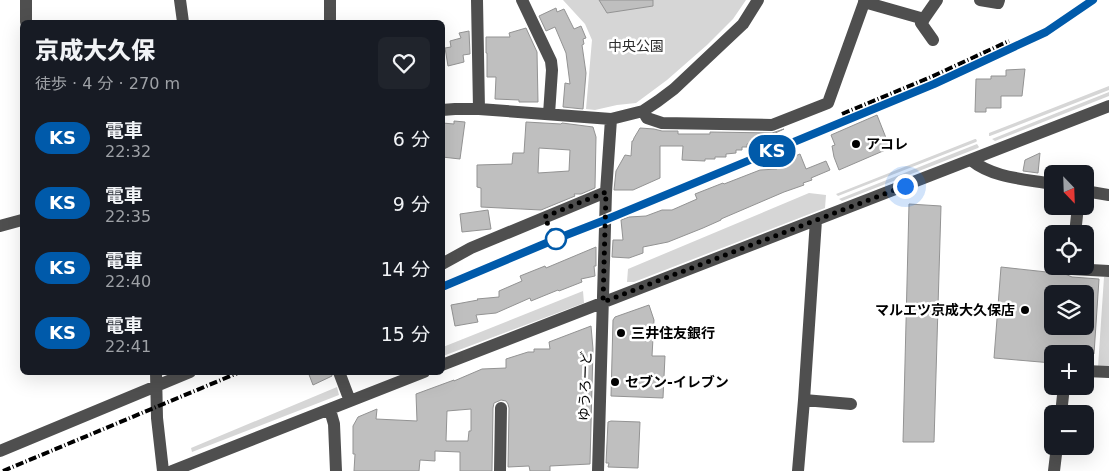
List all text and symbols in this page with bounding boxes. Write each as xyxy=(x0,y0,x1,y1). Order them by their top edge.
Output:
text: 京成大久保 xyxy=(35,37,155,65)
button: heart xyxy=(378,37,430,89)
park label: 中央公園 xyxy=(608,38,664,54)
text: 徒歩 · 4 分 · 270 m xyxy=(35,74,180,93)
text: 電車 xyxy=(105,119,143,141)
text: KS xyxy=(49,127,76,148)
text: 6 分 xyxy=(393,128,430,150)
line badge: KS xyxy=(750,135,794,167)
place label: アコレ xyxy=(866,136,908,152)
marker: アコレ xyxy=(850,138,862,150)
text: KS xyxy=(759,140,785,161)
text: 22:32 xyxy=(105,142,151,161)
north arrow xyxy=(1044,165,1094,215)
map controls xyxy=(1044,165,1094,455)
your location xyxy=(893,174,918,199)
text: 電車 xyxy=(105,184,143,206)
text: KS xyxy=(49,192,76,213)
text: 9 分 xyxy=(393,193,430,215)
text: 22:35 xyxy=(105,207,151,226)
button: locate xyxy=(1044,225,1094,275)
unlabelled marker xyxy=(545,228,567,250)
text: 電車 xyxy=(105,249,143,271)
text: KS xyxy=(49,257,76,278)
text: 14 分 xyxy=(381,258,430,280)
text: 22:40 xyxy=(105,272,151,291)
button: layers xyxy=(1044,285,1094,335)
place label: マルエツ京成大久保店 xyxy=(875,302,1015,318)
marker: マルエツ京成大久保店 xyxy=(1019,304,1031,316)
text: 電車 xyxy=(105,314,143,336)
text: KS xyxy=(49,322,76,343)
text: 15 分 xyxy=(381,323,430,345)
place label: 三井住友銀行 xyxy=(631,325,715,341)
marker: 三井住友銀行 xyxy=(615,327,627,339)
text: 22:41 xyxy=(105,337,151,356)
button: + xyxy=(1044,345,1094,395)
street label: ゆうろーど xyxy=(576,351,594,421)
place label: セブン-イレブン xyxy=(625,374,729,390)
marker: セブン-イレブン xyxy=(609,376,621,388)
button: − xyxy=(1044,405,1094,455)

